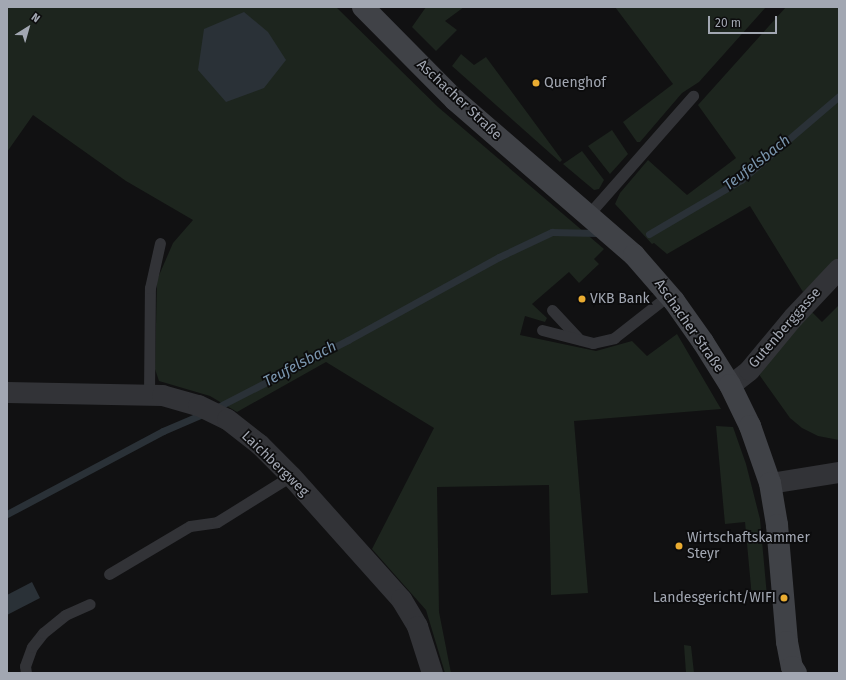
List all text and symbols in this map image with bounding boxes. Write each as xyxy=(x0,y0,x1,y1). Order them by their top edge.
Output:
north arrow xyxy=(8,8,48,48)
scale bar xyxy=(710,8,779,34)
text: N xyxy=(29,11,42,25)
text: 20 m xyxy=(715,16,741,30)
street label: Aschacher Straße xyxy=(413,56,505,144)
place label: Quenghof xyxy=(544,75,606,91)
marker: Quenghof xyxy=(531,78,541,88)
water label: Teufelsbach xyxy=(720,131,794,195)
street label: Aschacher Straße xyxy=(651,276,727,376)
street label: Gutenberggasse xyxy=(745,284,825,372)
place label: VKB Bank xyxy=(590,291,650,307)
marker: VKB Bank xyxy=(577,294,587,304)
water label: Teufelsbach xyxy=(260,337,340,391)
street label: Laichbergweg xyxy=(238,428,312,500)
place label: Wirtschaftskammer Steyr xyxy=(687,530,810,562)
marker: Wirtschaftskammer Steyr xyxy=(674,541,684,551)
place label: Landesgericht/WIFI xyxy=(653,590,776,606)
marker: Landesgericht/WIFI xyxy=(779,593,789,603)

